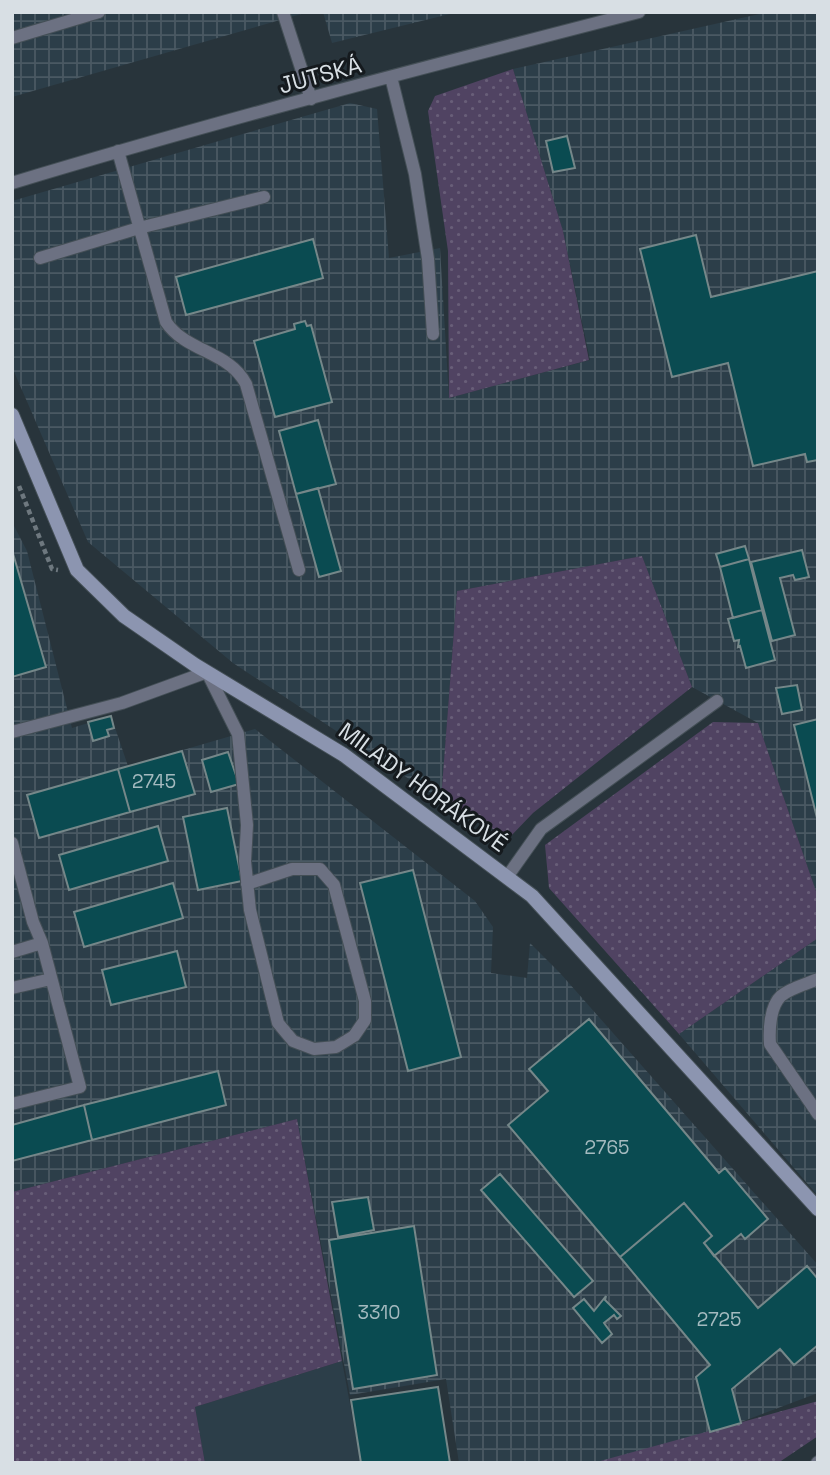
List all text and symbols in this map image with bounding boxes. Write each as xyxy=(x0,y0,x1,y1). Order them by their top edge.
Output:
street label: JUTSKÁ xyxy=(275,50,365,100)
street label: MILADY HORÁKOVÉ xyxy=(333,716,513,858)
house number: 2745 xyxy=(132,769,176,794)
house number: 2765 xyxy=(585,1135,629,1160)
house number: 3310 xyxy=(358,1300,400,1325)
house number: 2725 xyxy=(697,1307,741,1332)

